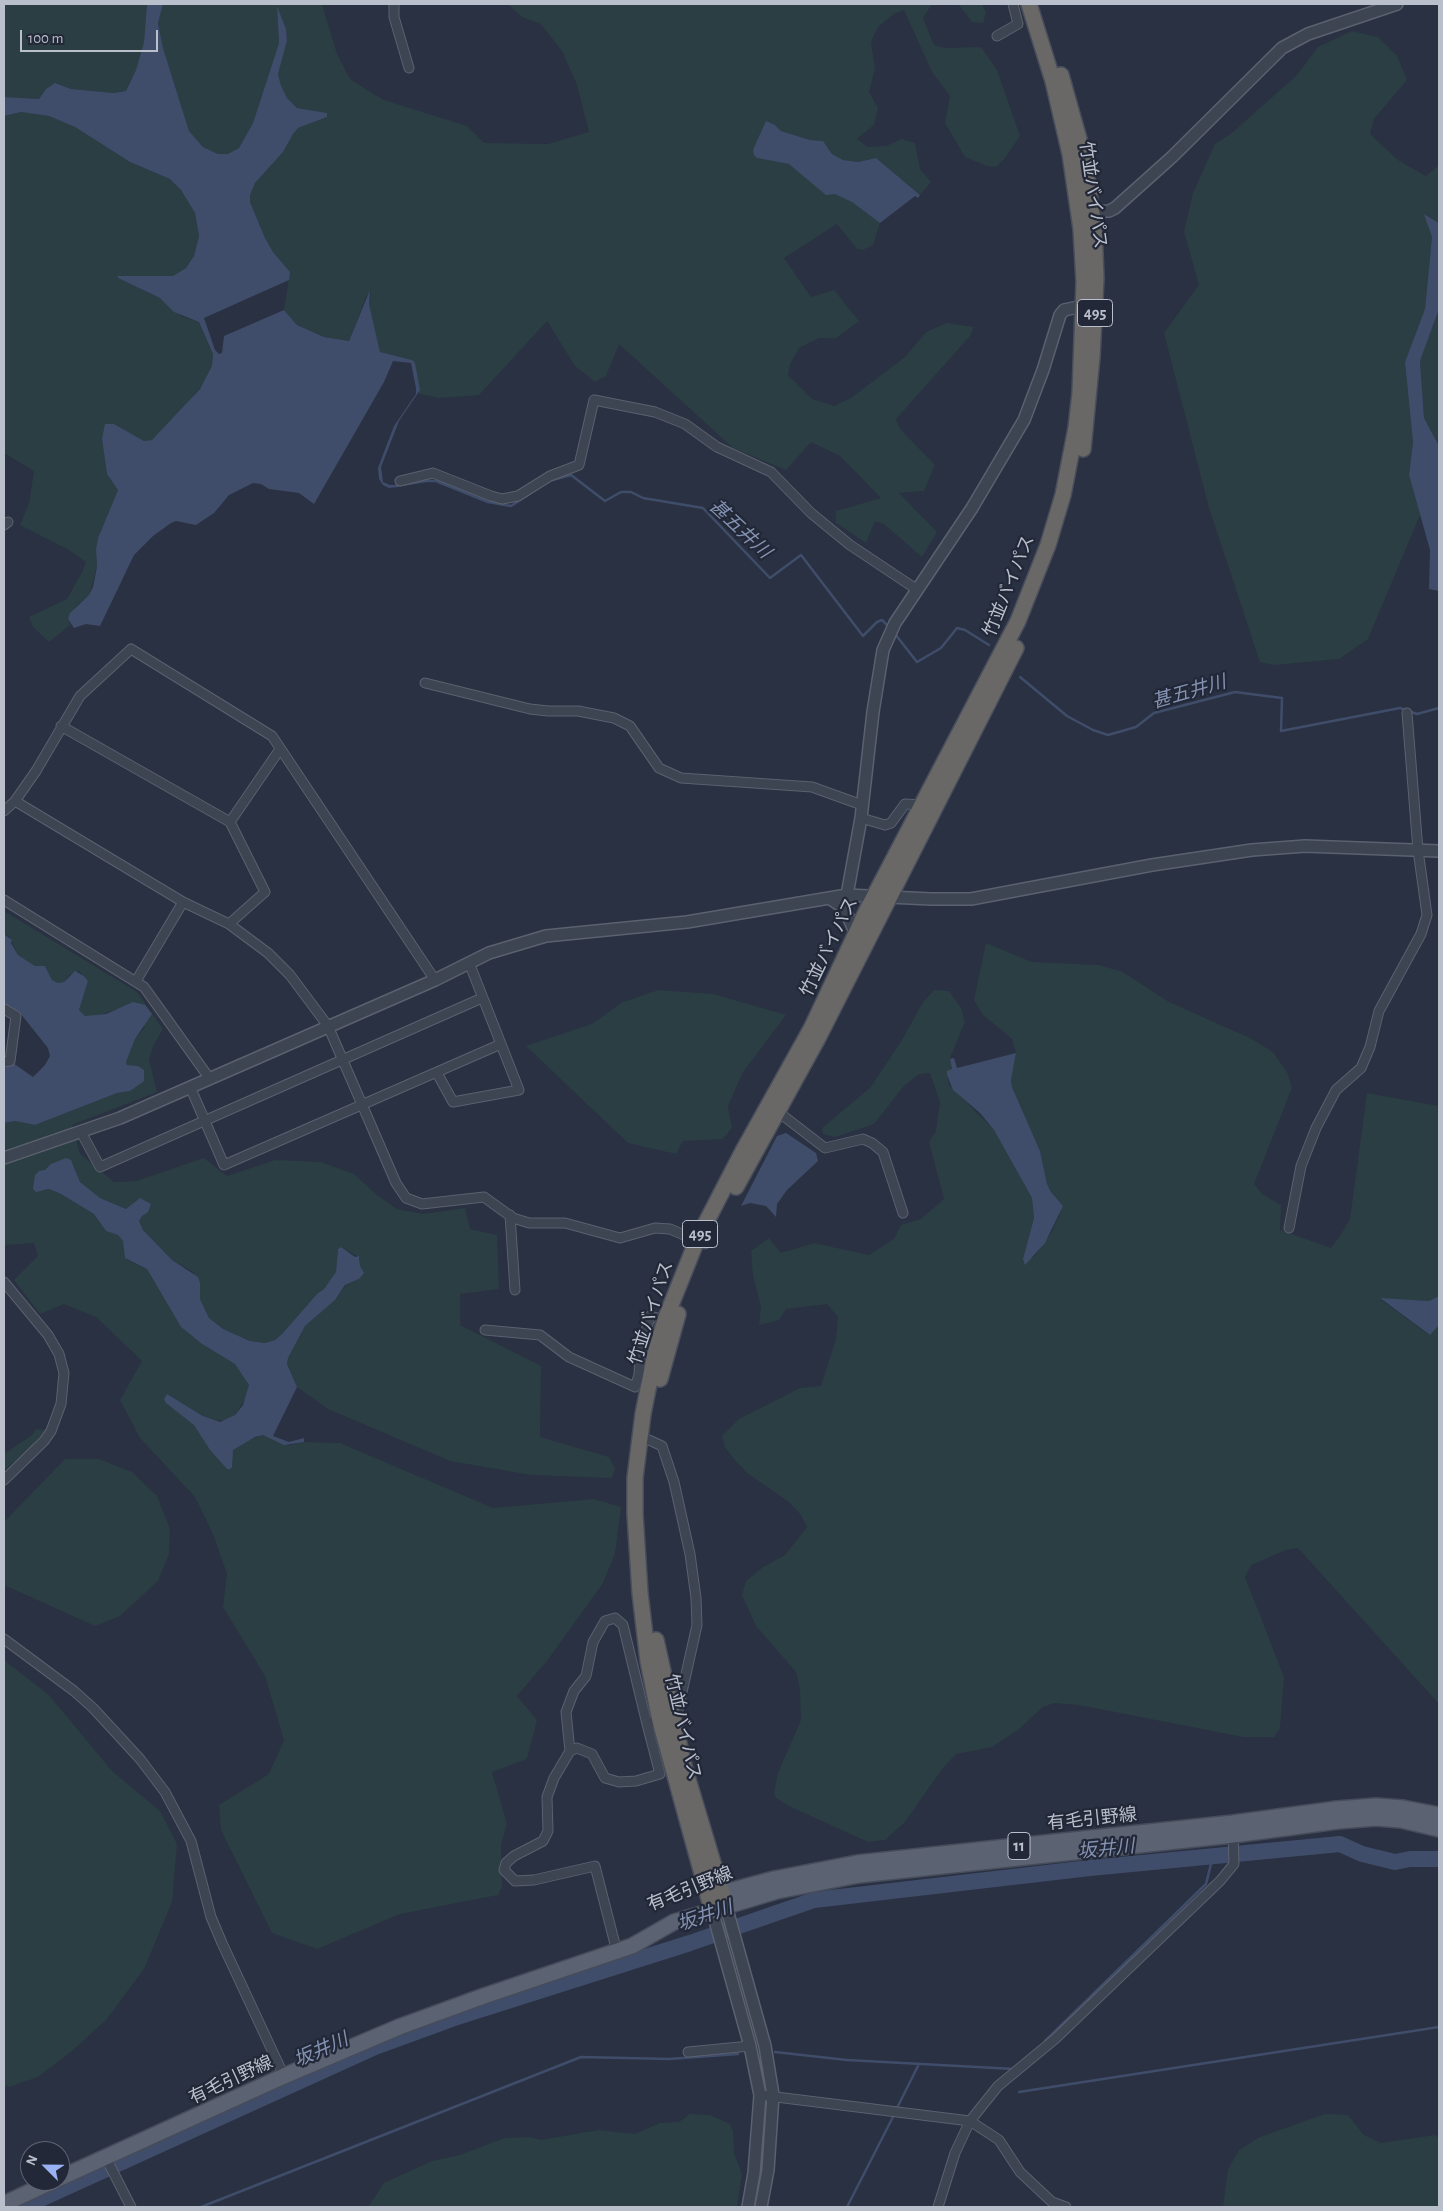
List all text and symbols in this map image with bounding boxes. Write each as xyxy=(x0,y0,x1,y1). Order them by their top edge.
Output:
scale bar xyxy=(22,20,160,52)
text: 100 m xyxy=(28,31,63,46)
street label: 竹並バイパス xyxy=(1075,140,1111,250)
road number: 495 xyxy=(1078,300,1112,326)
water label: 甚五井川 xyxy=(704,495,776,563)
street label: 竹並バイパス xyxy=(979,532,1039,640)
water label: 甚五井川 xyxy=(1149,671,1229,713)
street label: 竹並バイパス xyxy=(796,894,862,1000)
road number: 495 xyxy=(682,1220,718,1248)
street label: 竹並バイパス xyxy=(624,1258,678,1368)
street label: 竹並バイパス xyxy=(660,1672,706,1782)
street label: 有毛引野線 xyxy=(1046,1804,1138,1834)
road number: 11 xyxy=(1008,1832,1030,1860)
water label: 坂井川 xyxy=(1076,1835,1136,1863)
street label: 有毛引野線 xyxy=(644,1862,736,1916)
water label: 坂井川 xyxy=(674,1896,736,1936)
water label: 坂井川 xyxy=(290,2028,352,2072)
street label: 有毛引野線 xyxy=(186,2051,276,2109)
north arrow xyxy=(20,2141,70,2191)
text: N xyxy=(24,2153,40,2168)

